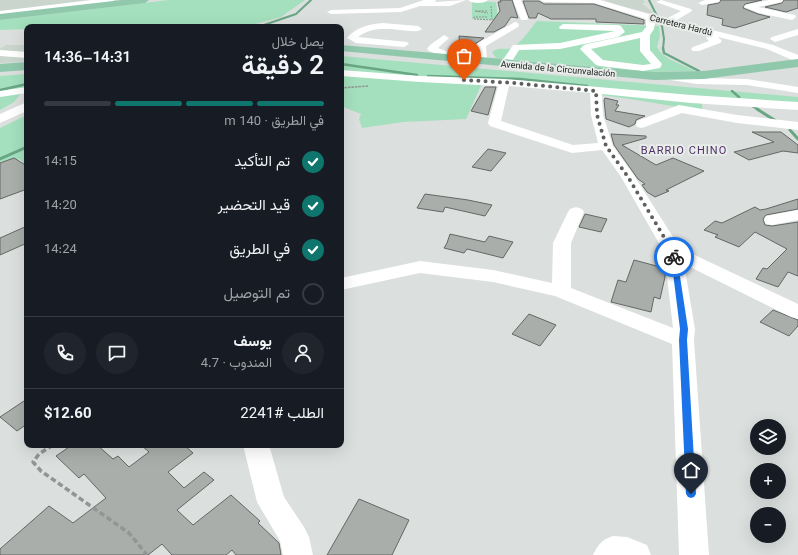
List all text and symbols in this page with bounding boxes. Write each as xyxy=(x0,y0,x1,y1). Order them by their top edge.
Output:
street label: Carretera Hardú xyxy=(648,11,713,40)
text: يصل خلال xyxy=(272,33,324,53)
pin xyxy=(447,39,481,80)
icon: bag xyxy=(453,45,475,67)
text: 14:31–14:36 xyxy=(44,47,131,70)
text: 2 دقيقة xyxy=(241,47,324,88)
street label: Avenida de la Circunvalación xyxy=(500,58,616,82)
text: في الطريق · 140 m xyxy=(224,112,324,132)
district label: BARRIO CHINO xyxy=(641,143,727,160)
text: تم التأكيد xyxy=(234,151,290,174)
icon: check xyxy=(302,151,324,173)
text: 14:15 xyxy=(44,152,77,172)
text: قيد التحضير xyxy=(218,195,290,218)
icon: check xyxy=(302,195,324,217)
text: 14:20 xyxy=(44,196,77,216)
courier xyxy=(654,237,694,277)
text: في الطريق xyxy=(229,239,290,262)
icon: check xyxy=(302,239,324,261)
text: 14:24 xyxy=(44,240,77,260)
icon: bike xyxy=(663,246,685,268)
text: تم التوصيل xyxy=(223,283,290,306)
text: يوسف xyxy=(234,331,272,354)
button: phone xyxy=(44,332,86,374)
button: chat xyxy=(96,332,138,374)
button: person xyxy=(282,332,324,374)
text: المندوب · 4.7 xyxy=(201,354,272,374)
text: $12.60 xyxy=(44,403,92,426)
text: الطلب #2241 xyxy=(240,403,324,426)
map controls xyxy=(750,419,786,543)
button: layers xyxy=(750,419,786,455)
pin xyxy=(674,453,708,494)
icon: home xyxy=(680,459,702,481)
button: + xyxy=(750,463,786,499)
button: − xyxy=(750,507,786,543)

